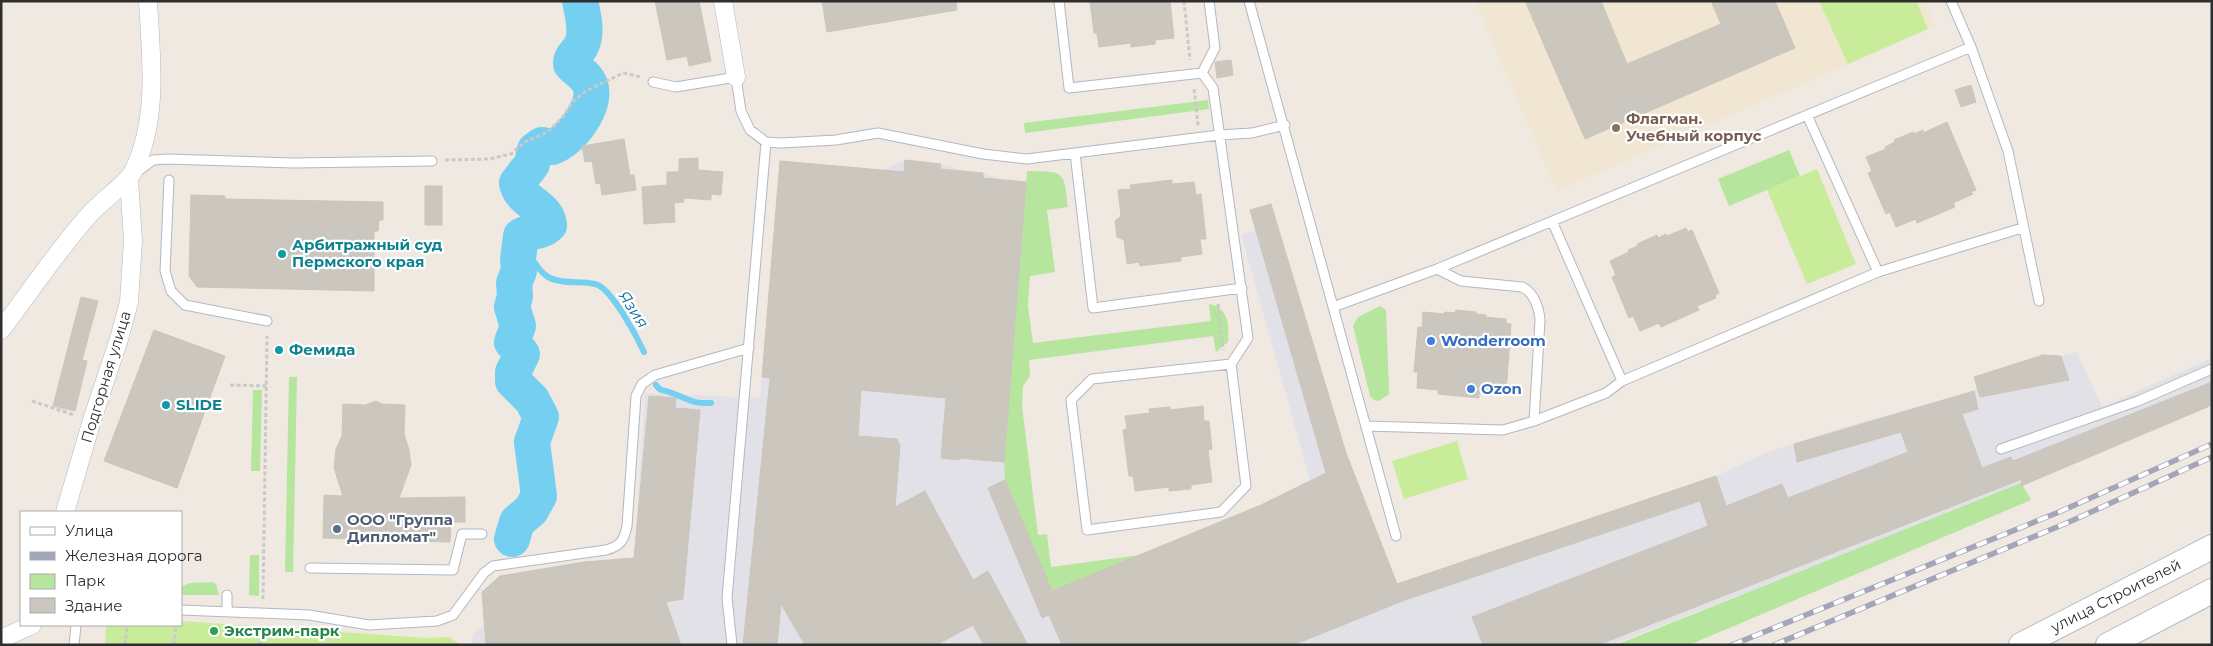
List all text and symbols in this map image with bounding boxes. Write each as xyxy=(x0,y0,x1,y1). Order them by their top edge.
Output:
place label: Флагман. Учебный корпус xyxy=(1626,109,1762,145)
marker: Флагман. Учебный корпус xyxy=(1610,122,1622,134)
place label: Арбитражный суд Пермского края xyxy=(292,235,443,271)
marker: Арбитражный суд Пермского края xyxy=(276,248,288,260)
water label: Язия xyxy=(614,287,653,332)
street label: Подгорная улица xyxy=(76,309,135,445)
place label: Wonderroom xyxy=(1441,331,1546,350)
marker: Wonderroom xyxy=(1425,335,1437,347)
place label: Фемида xyxy=(289,340,355,359)
marker: Фемида xyxy=(273,344,285,356)
place label: Ozon xyxy=(1481,379,1522,398)
marker: Ozon xyxy=(1465,383,1477,395)
place label: SLIDE xyxy=(176,395,222,414)
marker: SLIDE xyxy=(160,399,172,411)
place label: ООО "Группа Дипломат" xyxy=(347,510,453,546)
legend xyxy=(20,511,182,626)
text: Улица xyxy=(65,521,113,540)
marker: ООО "Группа Дипломат" xyxy=(331,523,343,535)
text: Железная дорога xyxy=(65,546,202,565)
street label: улица Строителей xyxy=(2047,555,2184,637)
text: Парк xyxy=(65,571,105,590)
text: Здание xyxy=(65,596,123,615)
place label: Экстрим-парк xyxy=(224,621,340,640)
marker: Экстрим-парк xyxy=(208,625,220,637)

